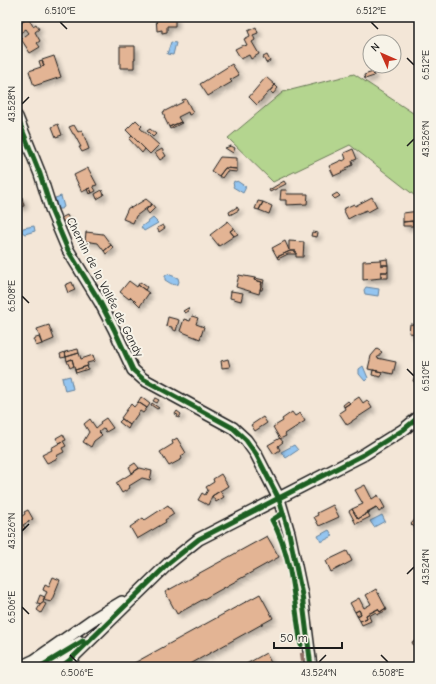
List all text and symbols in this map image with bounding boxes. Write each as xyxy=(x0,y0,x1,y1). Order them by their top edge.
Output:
text: 6.510°E xyxy=(45,5,75,17)
text: 6.512°E xyxy=(356,5,386,17)
north arrow xyxy=(362,34,402,74)
text: N xyxy=(368,40,382,54)
text: 6.512°E xyxy=(420,50,432,80)
text: 43.528°N xyxy=(6,86,18,122)
text: 43.526°N xyxy=(420,121,432,157)
street label: Chemin de la Vallée de Gandy xyxy=(64,215,147,360)
text: 6.508°E xyxy=(6,280,18,312)
text: 6.510°E xyxy=(420,361,432,391)
text: 43.526°N xyxy=(6,513,18,549)
text: 43.524°N xyxy=(420,549,432,585)
text: 6.506°E xyxy=(6,591,18,623)
scale bar xyxy=(274,624,342,650)
text: 50 m xyxy=(280,631,308,645)
text: 6.506°E xyxy=(61,667,93,679)
text: 43.524°N xyxy=(301,667,337,679)
text: 6.508°E xyxy=(372,667,404,679)

